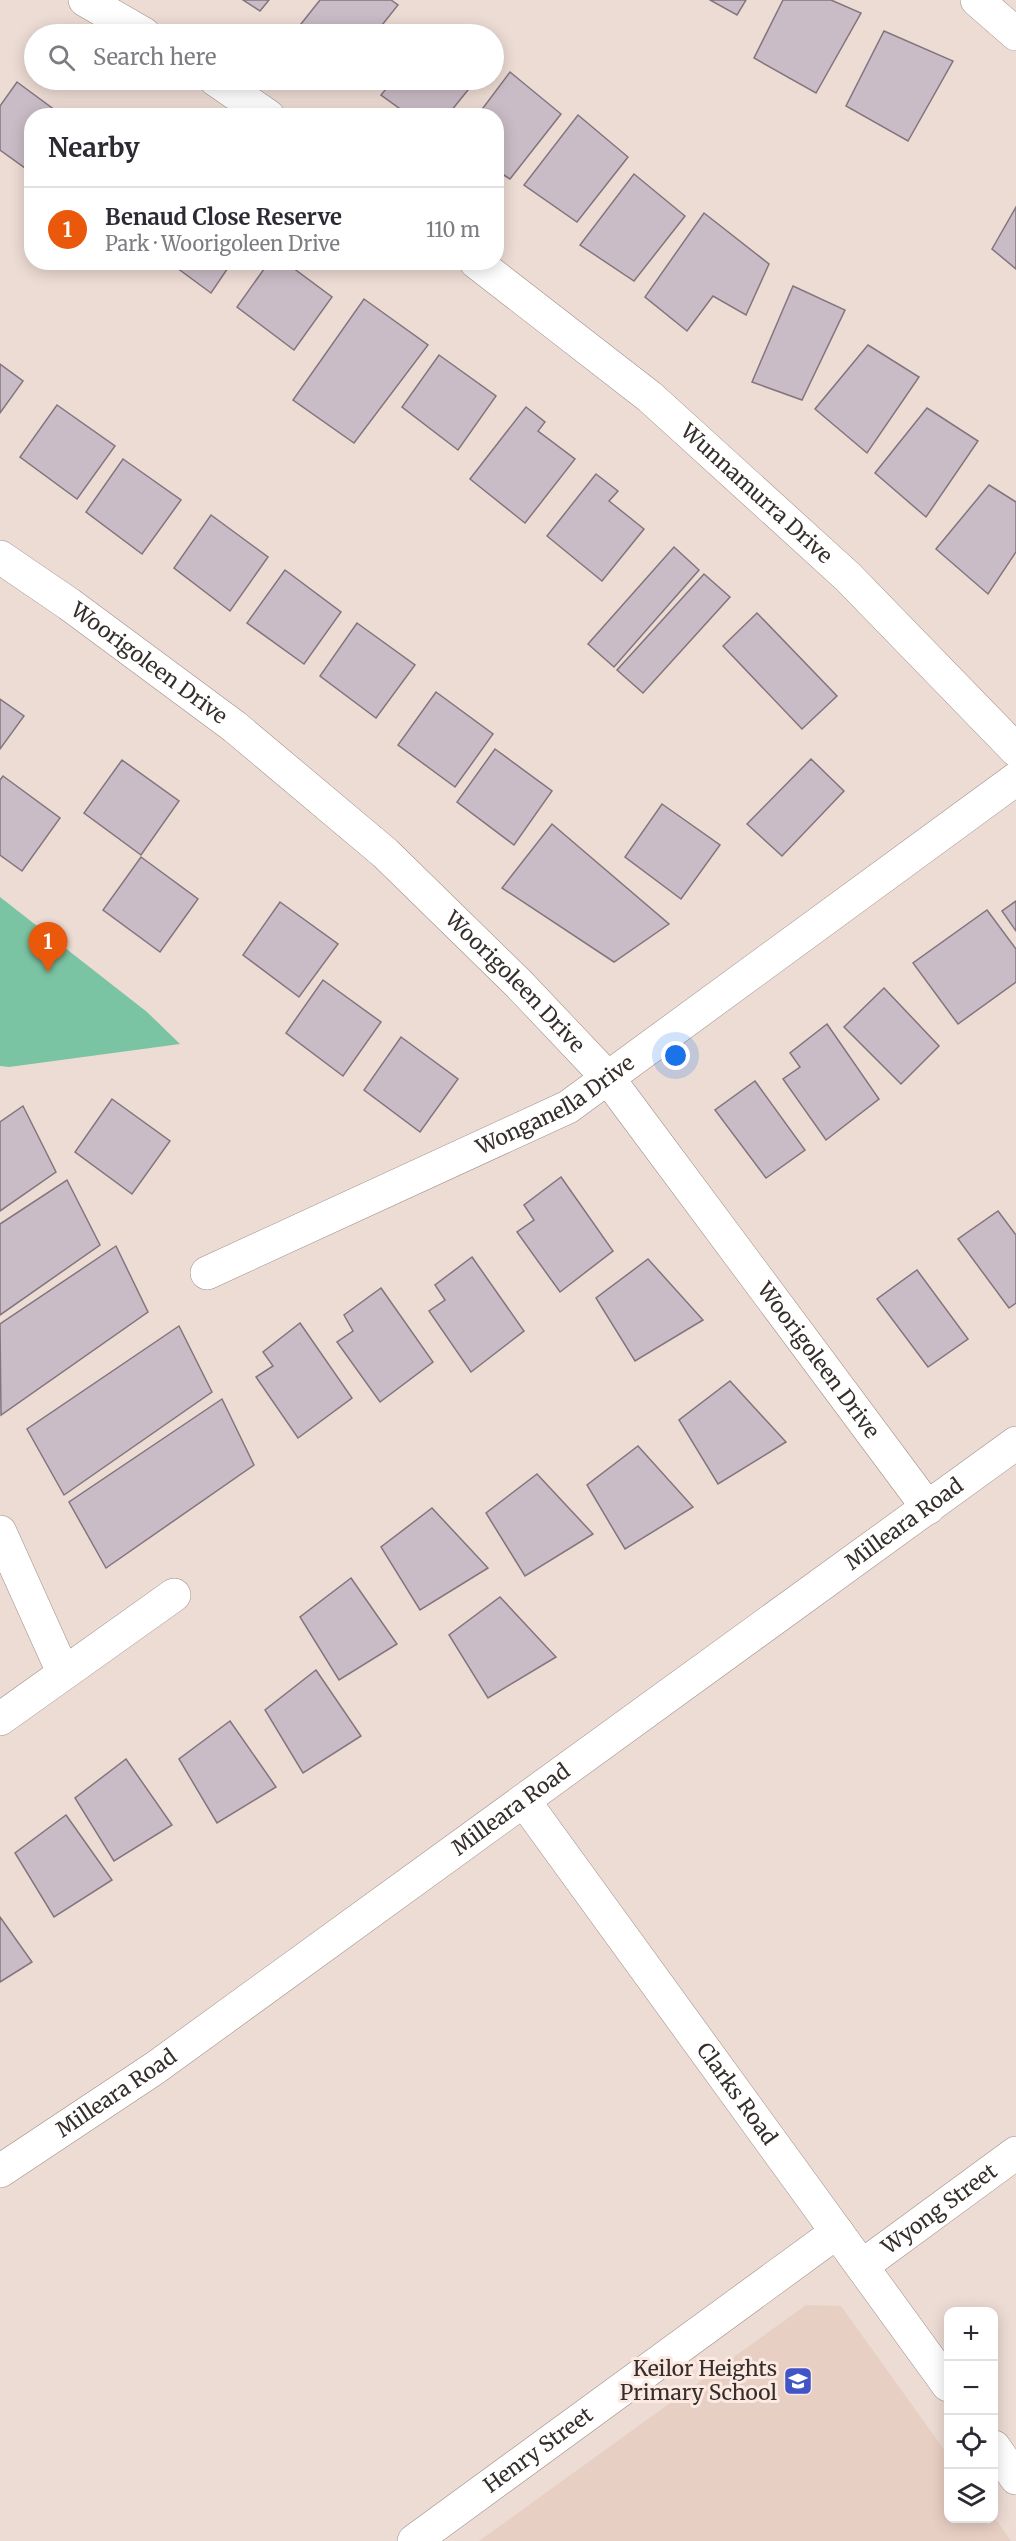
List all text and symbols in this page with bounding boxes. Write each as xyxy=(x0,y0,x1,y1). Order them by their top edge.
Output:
search box xyxy=(24,24,504,90)
icon: search xyxy=(45,41,78,74)
text: Search here xyxy=(93,43,216,71)
text: Nearby xyxy=(48,131,140,164)
text: Benaud Close Reserve xyxy=(105,203,342,231)
text: 1 xyxy=(63,217,72,242)
text: 110 m xyxy=(426,217,480,242)
text: Park · Woorigoleen Drive xyxy=(105,231,340,256)
street label: Wunnamurra Drive xyxy=(675,417,838,569)
street label: Woorigoleen Drive xyxy=(65,595,233,730)
street label: Woorigoleen Drive xyxy=(439,905,591,1058)
pin: 1 xyxy=(28,922,68,972)
your location xyxy=(661,1041,690,1070)
street label: Wonganella Drive xyxy=(471,1049,639,1161)
street label: Woorigoleen Drive xyxy=(751,1276,886,1444)
street label: Milleara Road xyxy=(840,1472,969,1576)
street label: Milleara Road xyxy=(446,1757,575,1861)
street label: Clarks Road xyxy=(691,2037,783,2150)
street label: Milleara Road xyxy=(51,2043,182,2143)
street label: Wyong Street xyxy=(875,2158,1002,2261)
map controls xyxy=(944,2307,998,2523)
button: + xyxy=(944,2307,998,2361)
place label: Keilor Heights Primary School xyxy=(620,2355,777,2406)
button: − xyxy=(944,2361,998,2415)
school or university icon: Keilor Heights Primary School xyxy=(782,2365,814,2397)
street label: Henry Street xyxy=(478,2401,598,2499)
button: locate xyxy=(944,2415,998,2469)
button: layers xyxy=(944,2469,998,2523)

